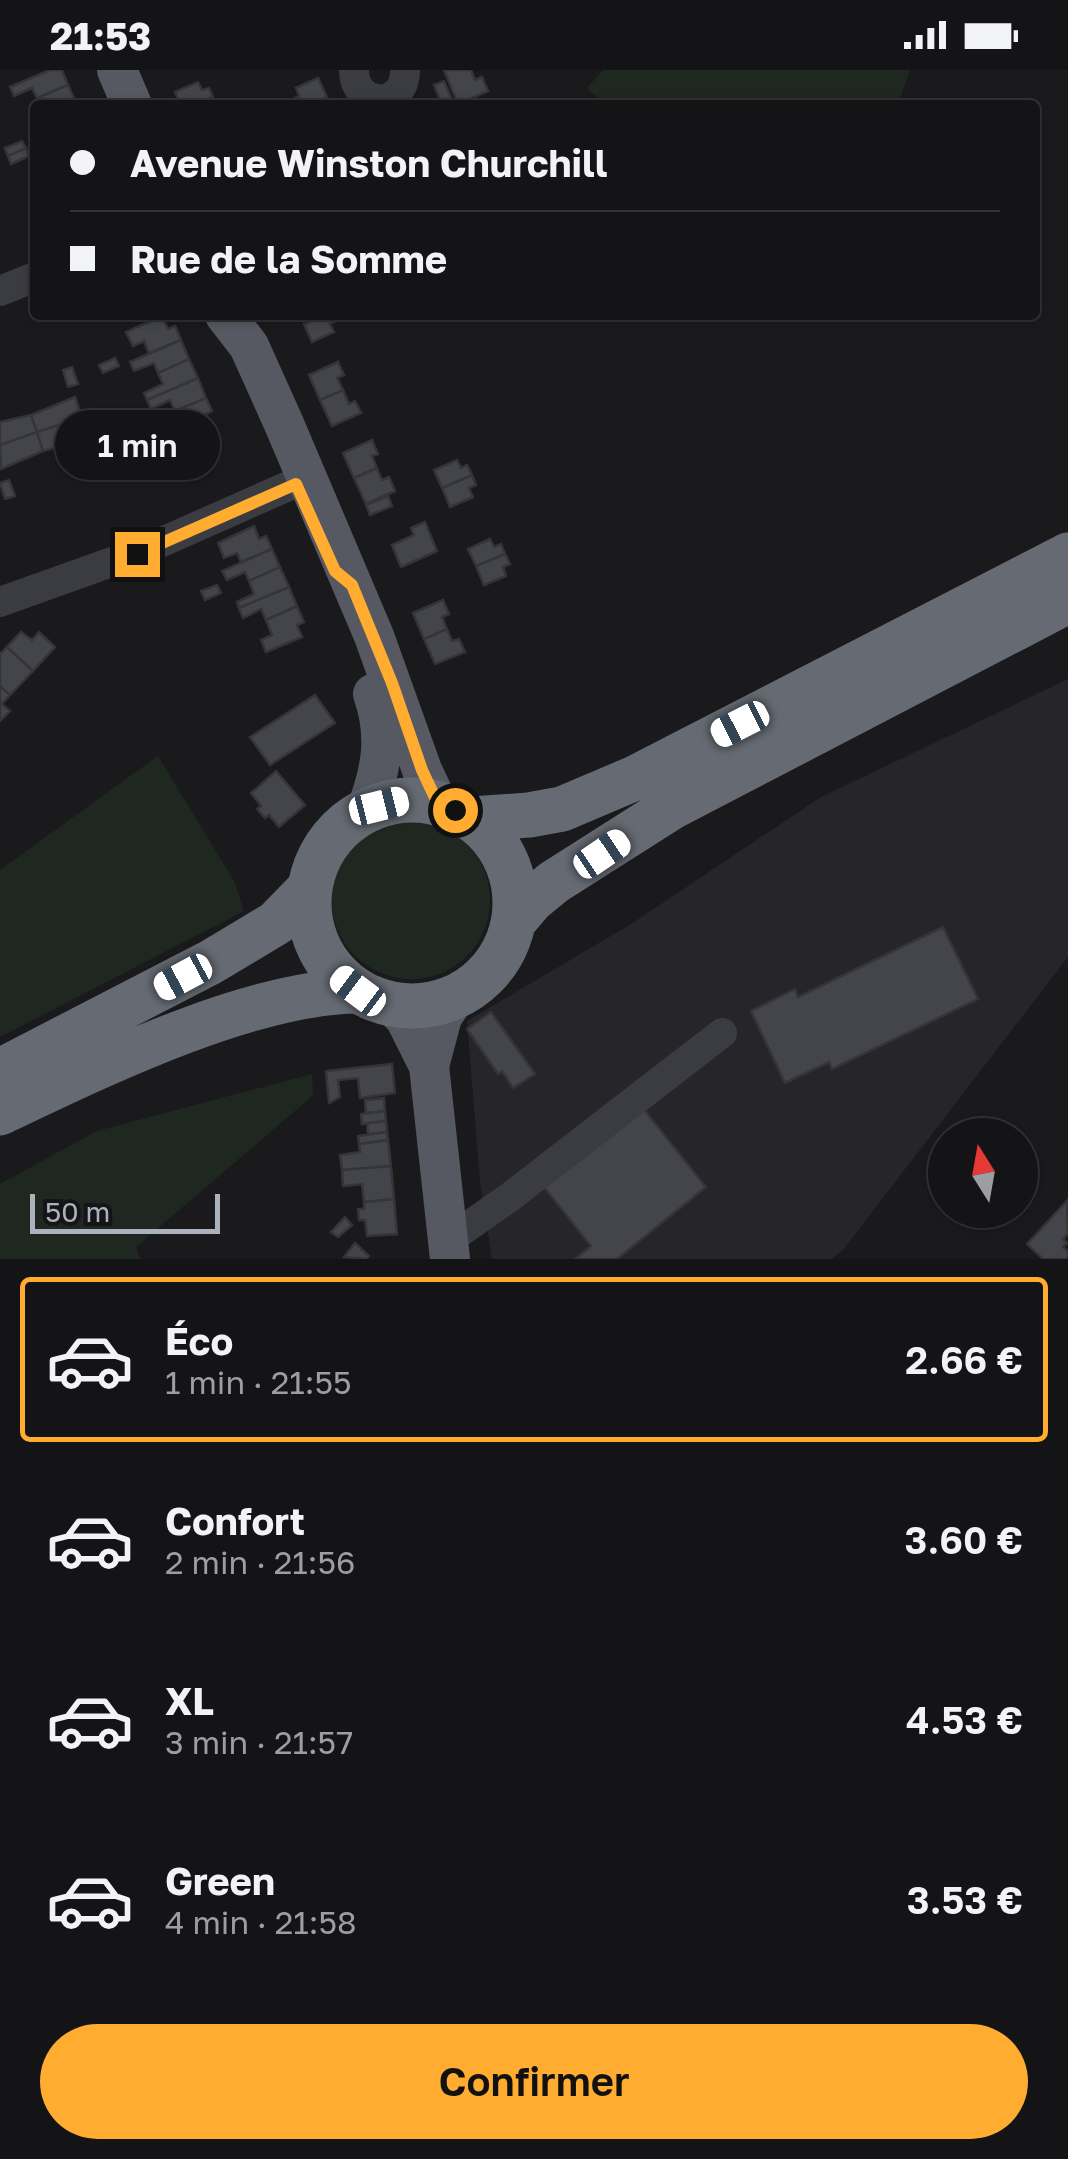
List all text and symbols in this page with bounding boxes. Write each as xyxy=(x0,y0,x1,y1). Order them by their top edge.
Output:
text: 21:53 xyxy=(50,13,151,58)
text: Avenue Winston Churchill xyxy=(130,140,607,185)
text: Rue de la Somme xyxy=(130,236,447,281)
callout: 1 min xyxy=(54,409,220,479)
text: 1 min xyxy=(97,426,178,464)
route end xyxy=(115,532,160,577)
car xyxy=(706,697,774,751)
car xyxy=(346,784,412,828)
route start xyxy=(433,788,478,833)
car xyxy=(569,825,635,883)
car xyxy=(149,950,217,1004)
car xyxy=(325,961,391,1021)
north arrow xyxy=(928,1118,1038,1228)
map controls xyxy=(928,1118,1038,1228)
scale bar xyxy=(30,1189,220,1234)
text: 50 m xyxy=(45,1195,110,1228)
icon: car xyxy=(45,1315,135,1405)
text: Éco xyxy=(165,1318,233,1363)
text: 2.66 € xyxy=(905,1337,1023,1382)
text: 1 min · 21:55 xyxy=(165,1363,352,1401)
icon: car xyxy=(45,1495,135,1585)
text: Confort xyxy=(165,1498,305,1543)
text: 3.60 € xyxy=(905,1517,1023,1562)
text: 2 min · 21:56 xyxy=(165,1543,355,1581)
icon: car xyxy=(45,1675,135,1765)
text: XL xyxy=(165,1678,214,1723)
text: 4.53 € xyxy=(906,1697,1023,1742)
text: 3 min · 21:57 xyxy=(165,1723,353,1761)
icon: car xyxy=(45,1855,135,1945)
text: Green xyxy=(165,1858,275,1903)
text: 3.53 € xyxy=(907,1877,1023,1922)
text: 4 min · 21:58 xyxy=(165,1903,356,1941)
button: Confirmer xyxy=(40,2024,1028,2139)

